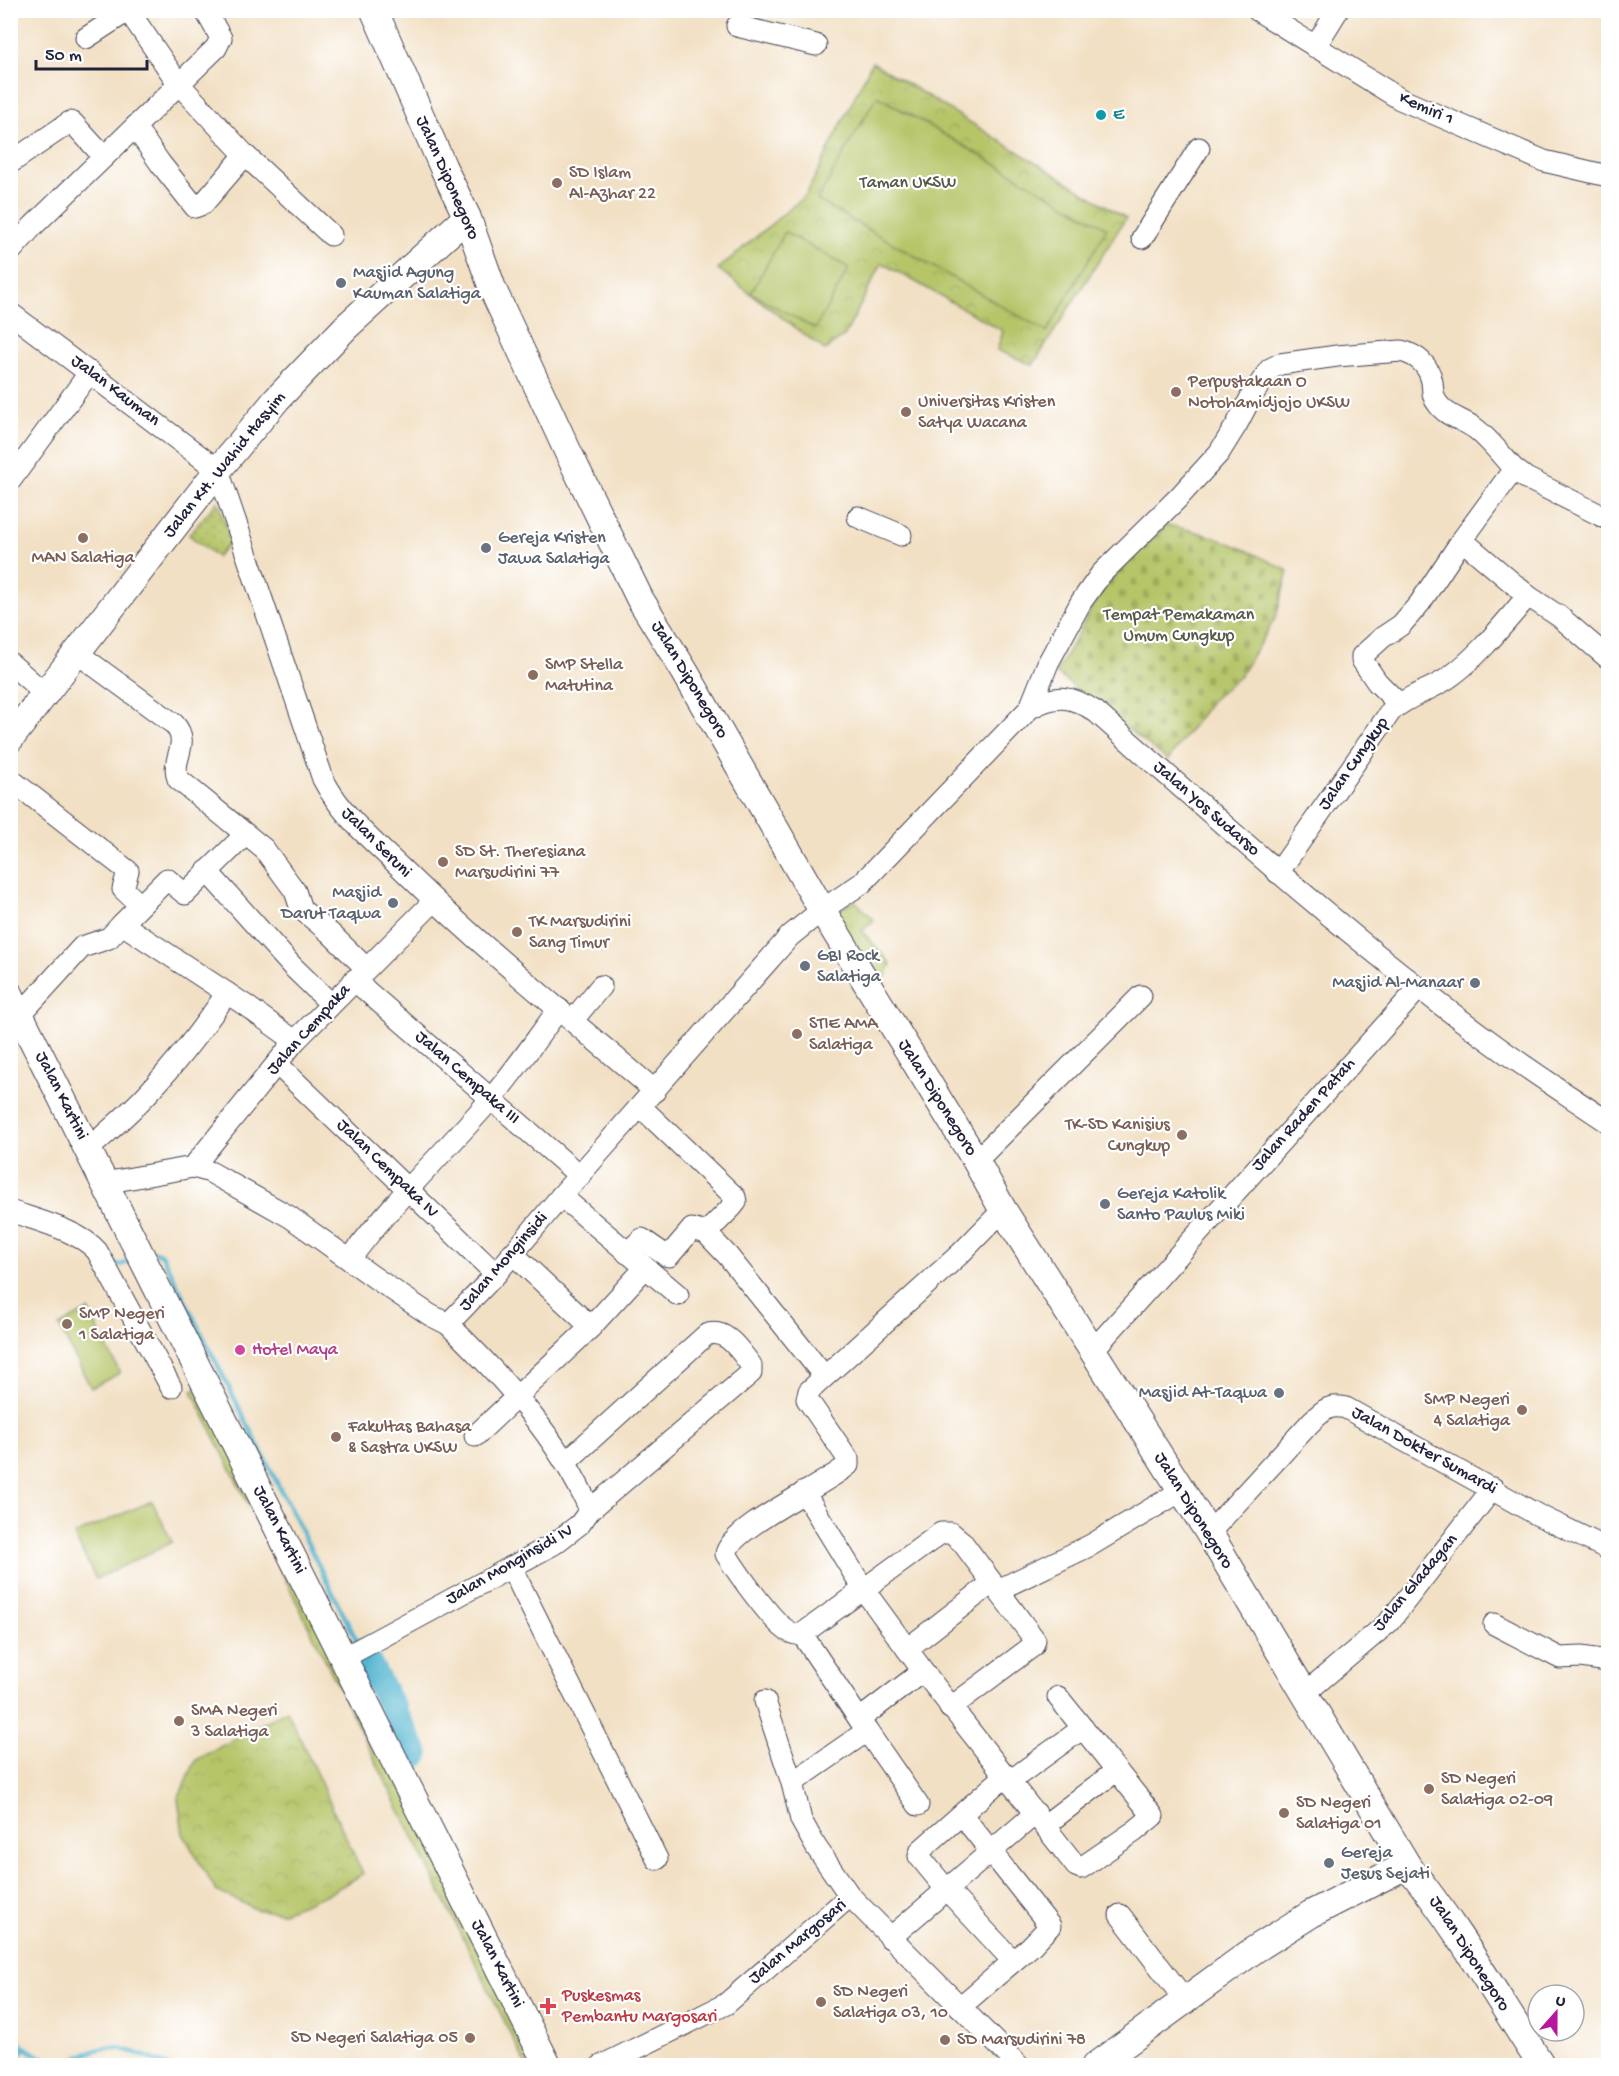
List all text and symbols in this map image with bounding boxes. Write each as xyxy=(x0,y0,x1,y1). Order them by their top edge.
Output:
scale bar xyxy=(36,33,147,71)
text: 50 m xyxy=(45,46,82,67)
street label: Kemiri 1 xyxy=(1395,88,1457,130)
place label: E xyxy=(1113,105,1125,126)
marker: E xyxy=(1094,108,1108,122)
street label: Jalan Diponegoro xyxy=(410,113,484,243)
place label: SD Islam Al-Azhar 22 xyxy=(569,163,656,205)
park label: Taman UKSW xyxy=(859,173,956,194)
marker: SD Islam Al-Azhar 22 xyxy=(550,176,564,190)
place label: Masjid Agung Kauman Salatiga xyxy=(353,263,482,305)
marker: Masjid Agung Kauman Salatiga xyxy=(334,276,348,290)
street label: Jalan Kauman xyxy=(66,351,164,432)
place label: Perpustakaan O Notohamidjojo UKSW xyxy=(1187,372,1350,414)
marker: Perpustakaan O Notohamidjojo UKSW xyxy=(1169,385,1183,399)
street label: Jalan KH. Wahid Hasyim xyxy=(159,387,291,543)
place label: Universitas Kristen Satya Wacana xyxy=(918,392,1056,434)
marker: Universitas Kristen Satya Wacana xyxy=(899,405,913,419)
place label: Gereja Kristen Jawa Salatiga xyxy=(498,528,611,570)
marker: MAN Salatiga xyxy=(76,531,90,545)
marker: Gereja Kristen Jawa Salatiga xyxy=(479,541,493,555)
place label: MAN Salatiga xyxy=(32,548,135,569)
park label: Tempat Pemakaman Umum Cungkup xyxy=(1103,605,1255,647)
street label: Jalan Diponegoro xyxy=(646,617,732,743)
place label: SMP Stella Matutina xyxy=(545,655,624,697)
marker: SMP Stella Matutina xyxy=(526,668,540,682)
street label: Jalan Cungkup xyxy=(1314,713,1394,815)
street label: Jalan Yos Sudarso xyxy=(1148,757,1264,861)
street label: Jalan Seruni xyxy=(336,803,416,883)
place label: SD St. Theresiana Marsudirini 77 xyxy=(455,842,587,884)
marker: SD St. Theresiana Marsudirini 77 xyxy=(436,855,450,869)
place label: Masjid Darut Taqwa xyxy=(280,883,382,925)
marker: Masjid Darut Taqwa xyxy=(386,896,400,910)
place label: TK Marsudirini Sang Timur xyxy=(528,912,631,954)
marker: TK Marsudirini Sang Timur xyxy=(510,925,524,939)
place label: GBI Rock Salatiga xyxy=(817,946,882,988)
marker: GBI Rock Salatiga xyxy=(798,959,812,973)
place label: Masjid Al-Manaar xyxy=(1332,973,1465,994)
marker: Masjid Al-Manaar xyxy=(1468,976,1482,990)
street label: Jalan Cempaka xyxy=(263,979,356,1080)
place label: STIE AMA Salatiga xyxy=(809,1014,879,1056)
street label: Jalan Cempaka III xyxy=(410,1027,524,1129)
marker: STIE AMA Salatiga xyxy=(790,1027,804,1041)
street label: Jalan Diponegoro xyxy=(893,1036,981,1160)
street label: Jalan Kartini xyxy=(30,1048,92,1144)
street label: Jalan Raden Patah xyxy=(1248,1054,1361,1176)
street label: Jalan Cempaka IV xyxy=(332,1115,442,1223)
place label: TK-SD Kanisius Cungkup xyxy=(1064,1115,1171,1157)
marker: TK-SD Kanisius Cungkup xyxy=(1175,1128,1189,1142)
place label: Gereja Katolik Santo Paulus Miki xyxy=(1117,1184,1245,1226)
marker: Gereja Katolik Santo Paulus Miki xyxy=(1098,1197,1112,1211)
street label: Jalan Monginsidi xyxy=(455,1208,553,1316)
place label: SMP Negeri 1 Salatiga xyxy=(78,1304,165,1346)
marker: SMP Negeri 1 Salatiga xyxy=(60,1317,74,1331)
place label: Hotel Maya xyxy=(252,1340,339,1361)
marker: Hotel Maya xyxy=(233,1343,247,1357)
place label: Masjid At-Taqwa xyxy=(1139,1383,1268,1404)
marker: Masjid At-Taqwa xyxy=(1272,1386,1286,1400)
place label: SMP Negeri 4 Salatiga xyxy=(1424,1390,1511,1432)
street label: Jalan Dokter Sumardi xyxy=(1348,1402,1500,1500)
marker: SMP Negeri 4 Salatiga xyxy=(1515,1403,1529,1417)
place label: Fakultas Bahasa & Sastra UKSW xyxy=(347,1417,472,1459)
marker: Fakultas Bahasa & Sastra UKSW xyxy=(329,1430,343,1444)
street label: Jalan Diponegoro xyxy=(1149,1449,1237,1573)
street label: Jalan Kartini xyxy=(248,1482,310,1578)
street label: Jalan Monginsidi IV xyxy=(443,1520,577,1610)
street label: Jalan Gladagan xyxy=(1369,1530,1463,1636)
place label: SMA Negeri 3 Salatiga xyxy=(190,1701,278,1743)
marker: SMA Negeri 3 Salatiga xyxy=(172,1714,186,1728)
place label: SD Negeri Salatiga 02-09 xyxy=(1441,1769,1553,1811)
marker: SD Negeri Salatiga 02-09 xyxy=(1422,1782,1436,1796)
place label: SD Negeri Salatiga 01 xyxy=(1296,1793,1382,1835)
marker: SD Negeri Salatiga 01 xyxy=(1277,1806,1291,1820)
place label: Gereja Jesus Sejati xyxy=(1341,1843,1430,1885)
marker: Gereja Jesus Sejati xyxy=(1322,1856,1336,1870)
street label: Jalan Diponegoro xyxy=(1424,1892,1514,2016)
street label: Jalan Margosari xyxy=(745,1895,851,1989)
street label: Jalan Kartini xyxy=(466,1916,528,2012)
place label: SD Negeri Salatiga 03, 10 xyxy=(833,1982,948,2024)
north arrow xyxy=(1526,1983,1586,2043)
place label: Puskesmas Pembantu Margosari xyxy=(561,1986,718,2028)
text: U xyxy=(1552,1992,1569,2013)
marker: SD Negeri Salatiga 03, 10 xyxy=(814,1995,828,2009)
marker: Puskesmas Pembantu Margosari xyxy=(539,1997,557,2015)
place label: SD Negeri Salatiga 05 xyxy=(291,2028,458,2049)
place label: SD Marsudirini 78 xyxy=(957,2030,1086,2051)
marker: SD Negeri Salatiga 05 xyxy=(463,2031,477,2045)
marker: SD Marsudirini 78 xyxy=(938,2033,952,2047)

